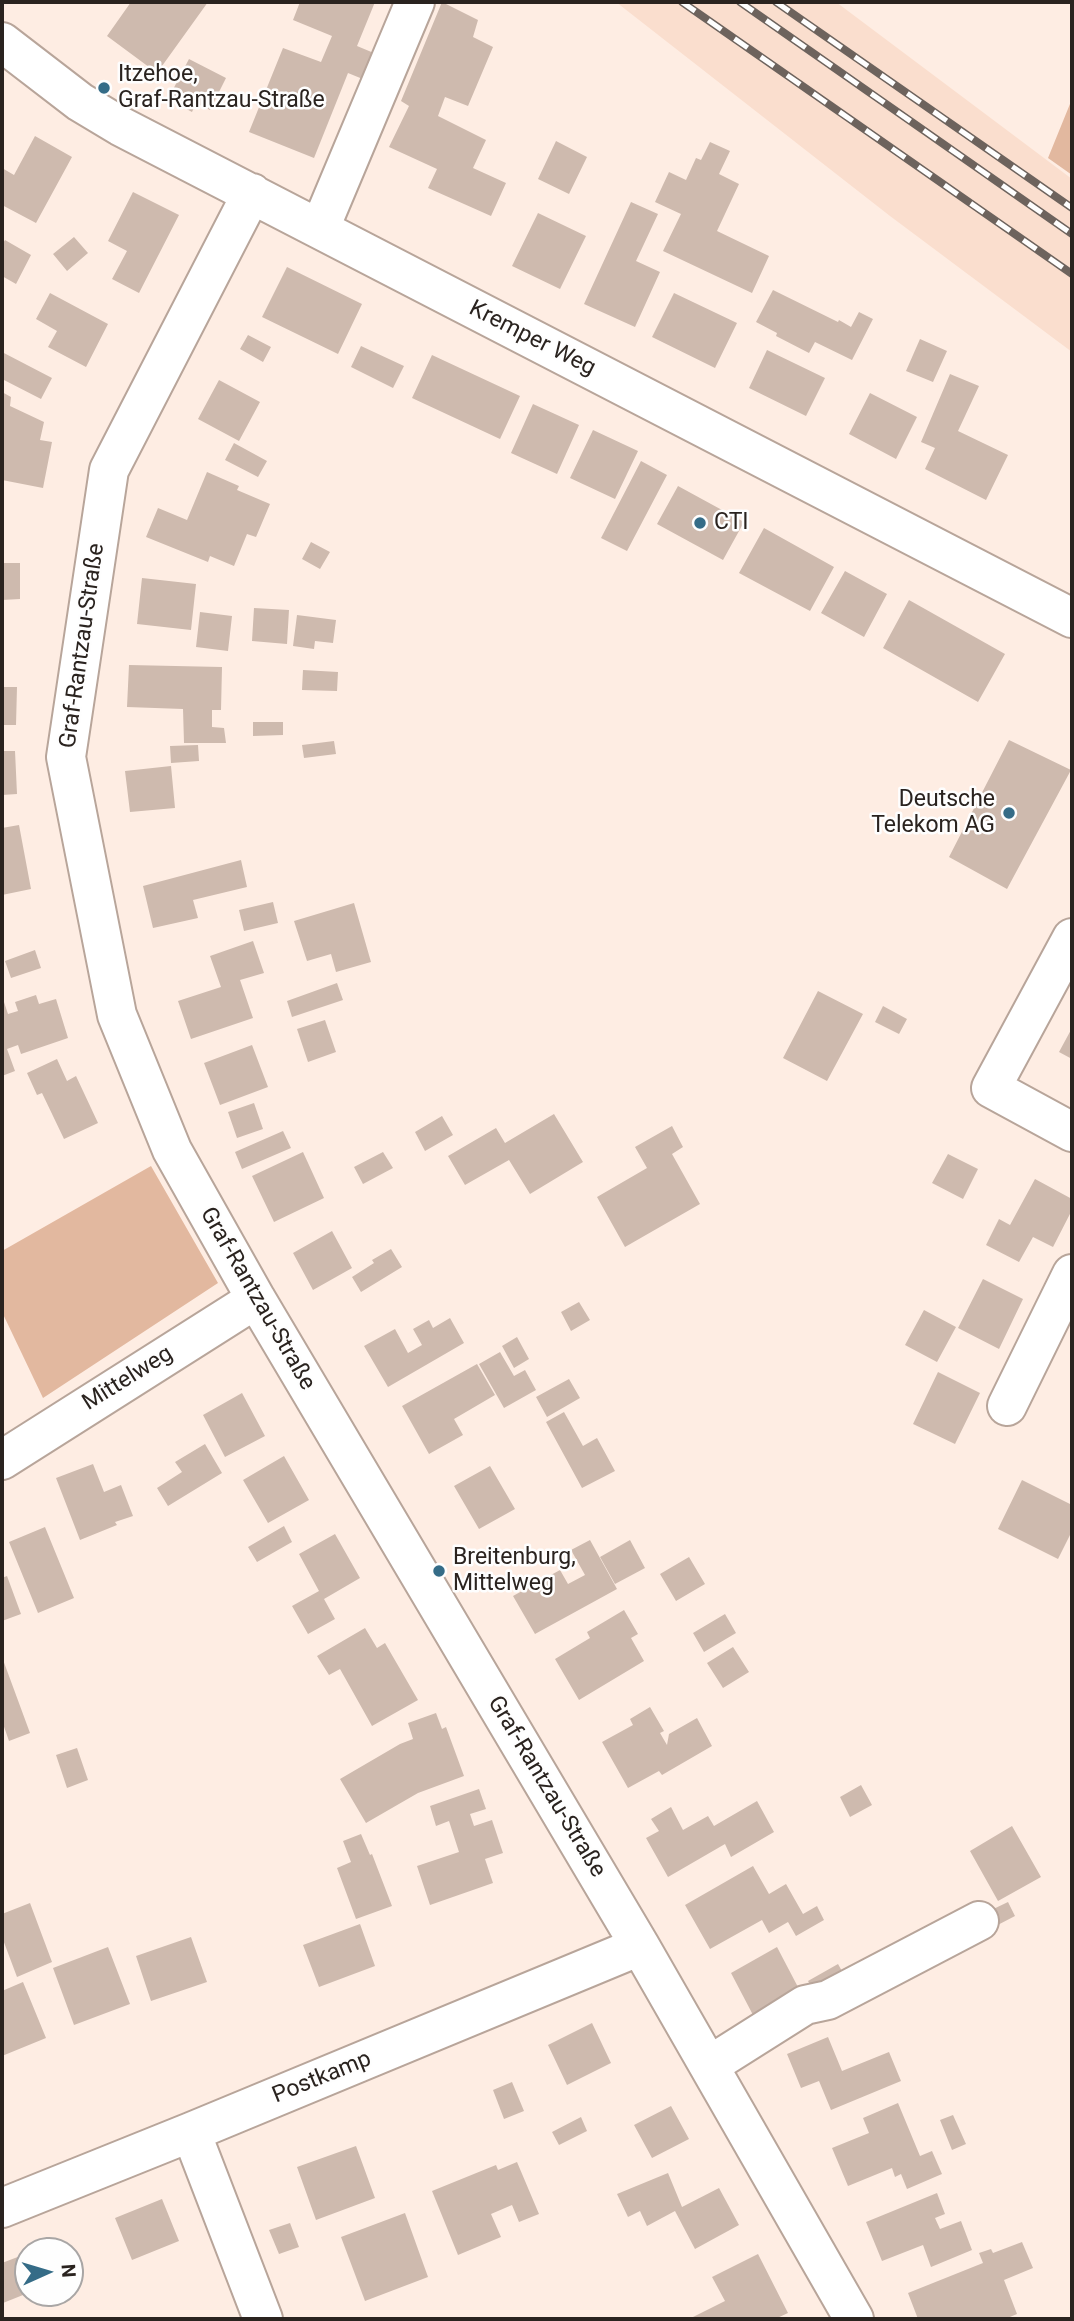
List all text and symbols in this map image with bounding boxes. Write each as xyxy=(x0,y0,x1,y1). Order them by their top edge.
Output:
place label: Itzehoe, Graf-Rantzau-Straße xyxy=(118,61,325,115)
marker: Itzehoe, Graf-Rantzau-Straße xyxy=(96,80,112,96)
street label: Kremper Weg xyxy=(464,295,600,383)
place label: CTI xyxy=(714,509,749,537)
marker: CTI xyxy=(692,515,708,531)
street label: Graf-Rantzau-Straße xyxy=(55,542,111,750)
place label: Deutsche Telekom AG xyxy=(871,786,995,840)
marker: Deutsche Telekom AG xyxy=(1001,805,1017,821)
street label: Graf-Rantzau-Straße xyxy=(193,1203,321,1395)
street label: Mittelweg xyxy=(78,1341,178,1417)
place label: Breitenburg, Mittelweg xyxy=(453,1544,576,1598)
marker: Breitenburg, Mittelweg xyxy=(431,1563,447,1579)
street label: Graf-Rantzau-Straße xyxy=(481,1691,611,1883)
street label: Postkamp xyxy=(269,2046,375,2110)
north arrow xyxy=(14,2237,84,2307)
text: N xyxy=(57,2263,80,2278)

